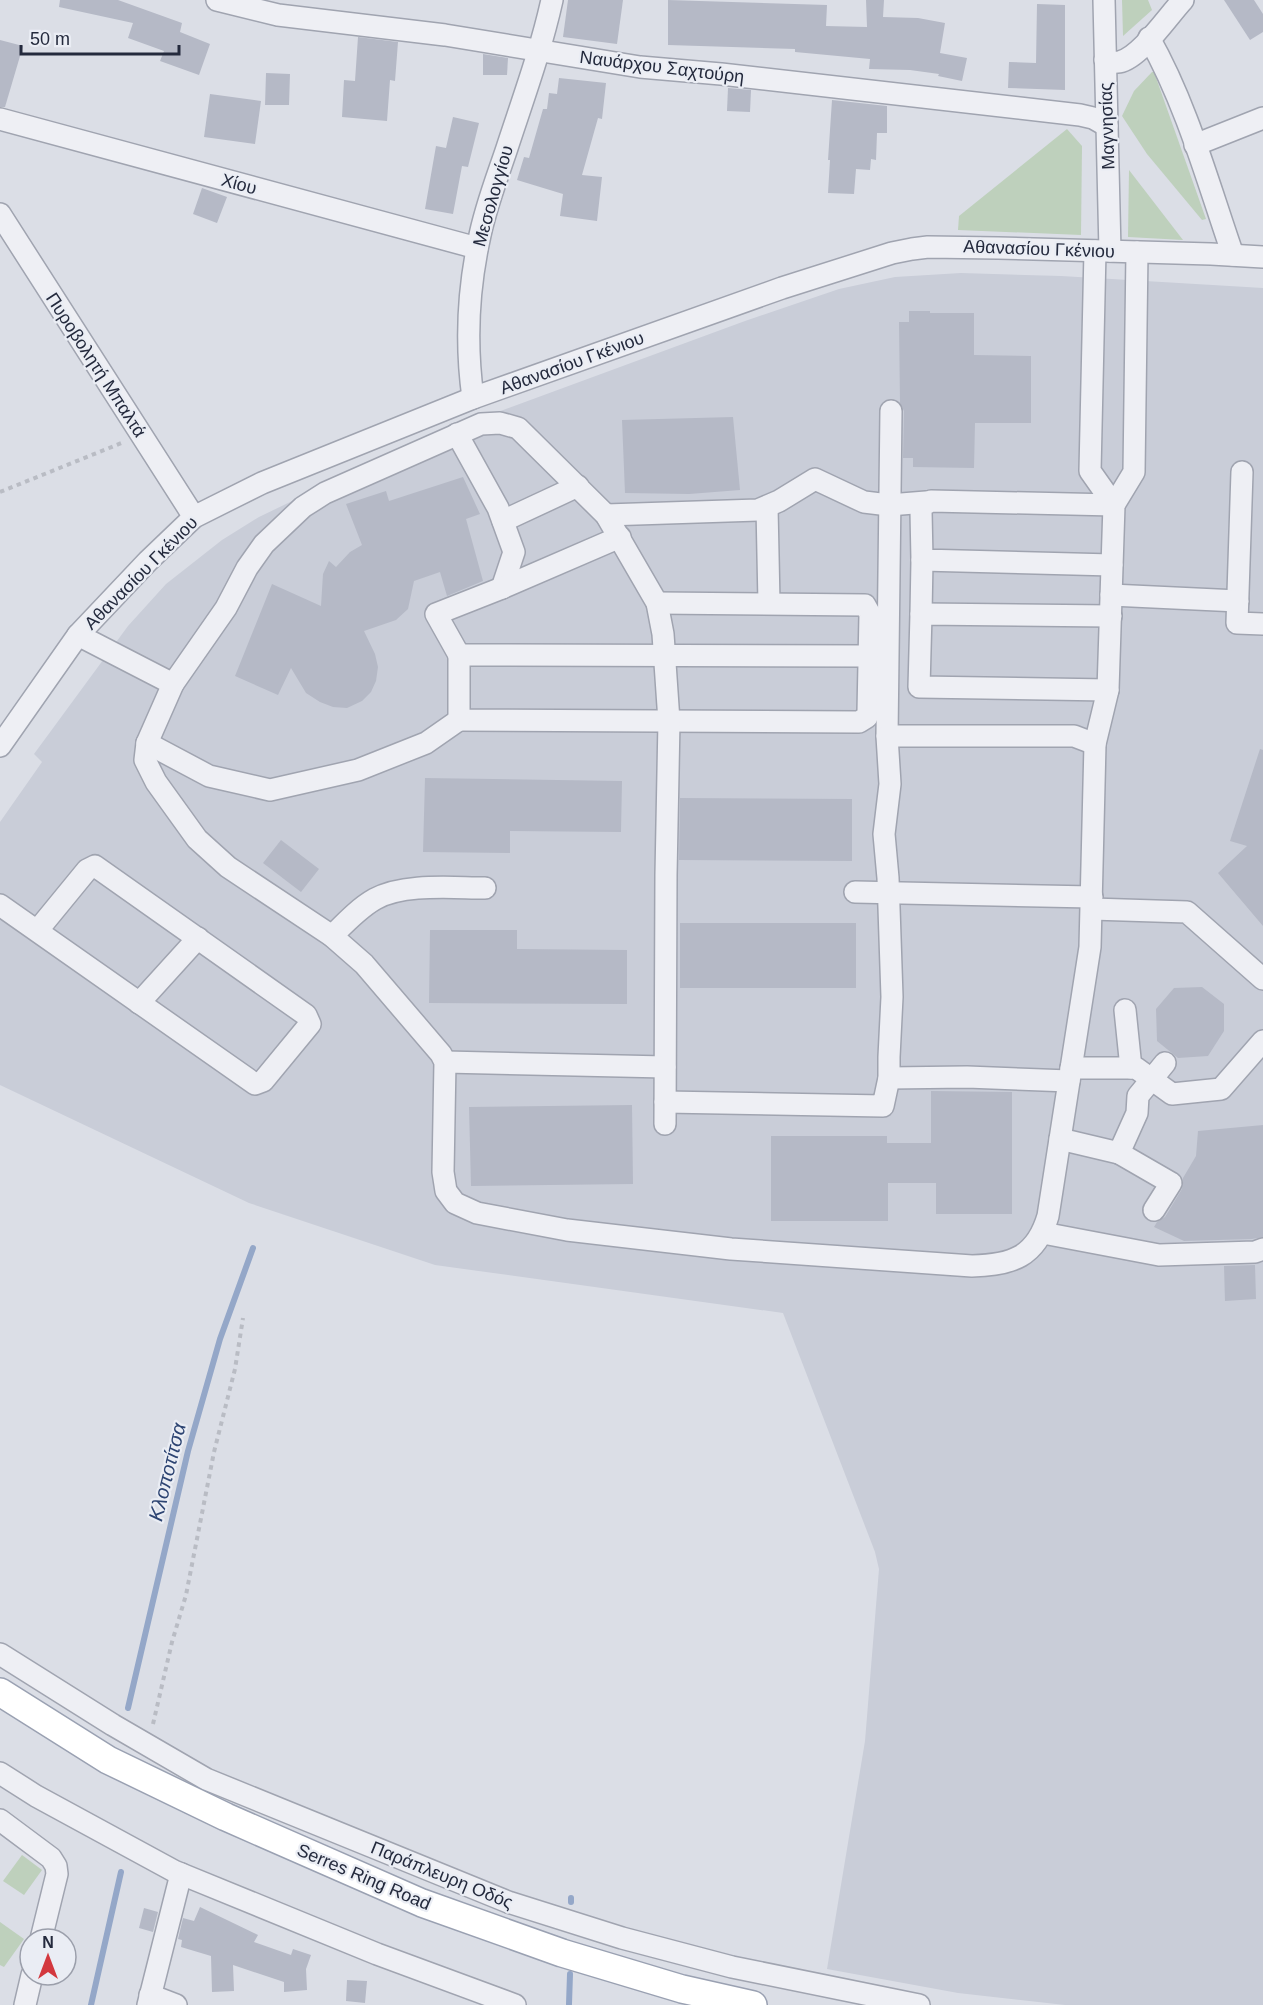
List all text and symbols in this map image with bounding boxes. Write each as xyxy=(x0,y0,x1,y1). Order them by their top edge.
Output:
scale bar xyxy=(21,18,178,56)
text: 50 m xyxy=(30,29,70,49)
street label: Ναυάρχου Σαχτούρη xyxy=(579,47,745,87)
street label: Μαγνησίας xyxy=(1095,82,1119,170)
street label: Μεσολογγίου xyxy=(469,143,517,249)
street label: Χίου xyxy=(219,170,259,198)
street label: Αθανασίου Γκένιου xyxy=(963,236,1115,262)
street label: Πυροβολητή Μπαλτά xyxy=(42,289,150,441)
street label: Αθανασίου Γκένιου xyxy=(497,328,647,398)
street label: Αθανασίου Γκένιου xyxy=(80,512,202,634)
water label: Κλοποτίτσα xyxy=(144,1420,190,1523)
street label: Παράπλευρη Οδός xyxy=(368,1837,516,1913)
street label: Serres Ring Road xyxy=(294,1840,434,1914)
north arrow xyxy=(18,1927,78,1987)
text: N xyxy=(42,1934,54,1951)

